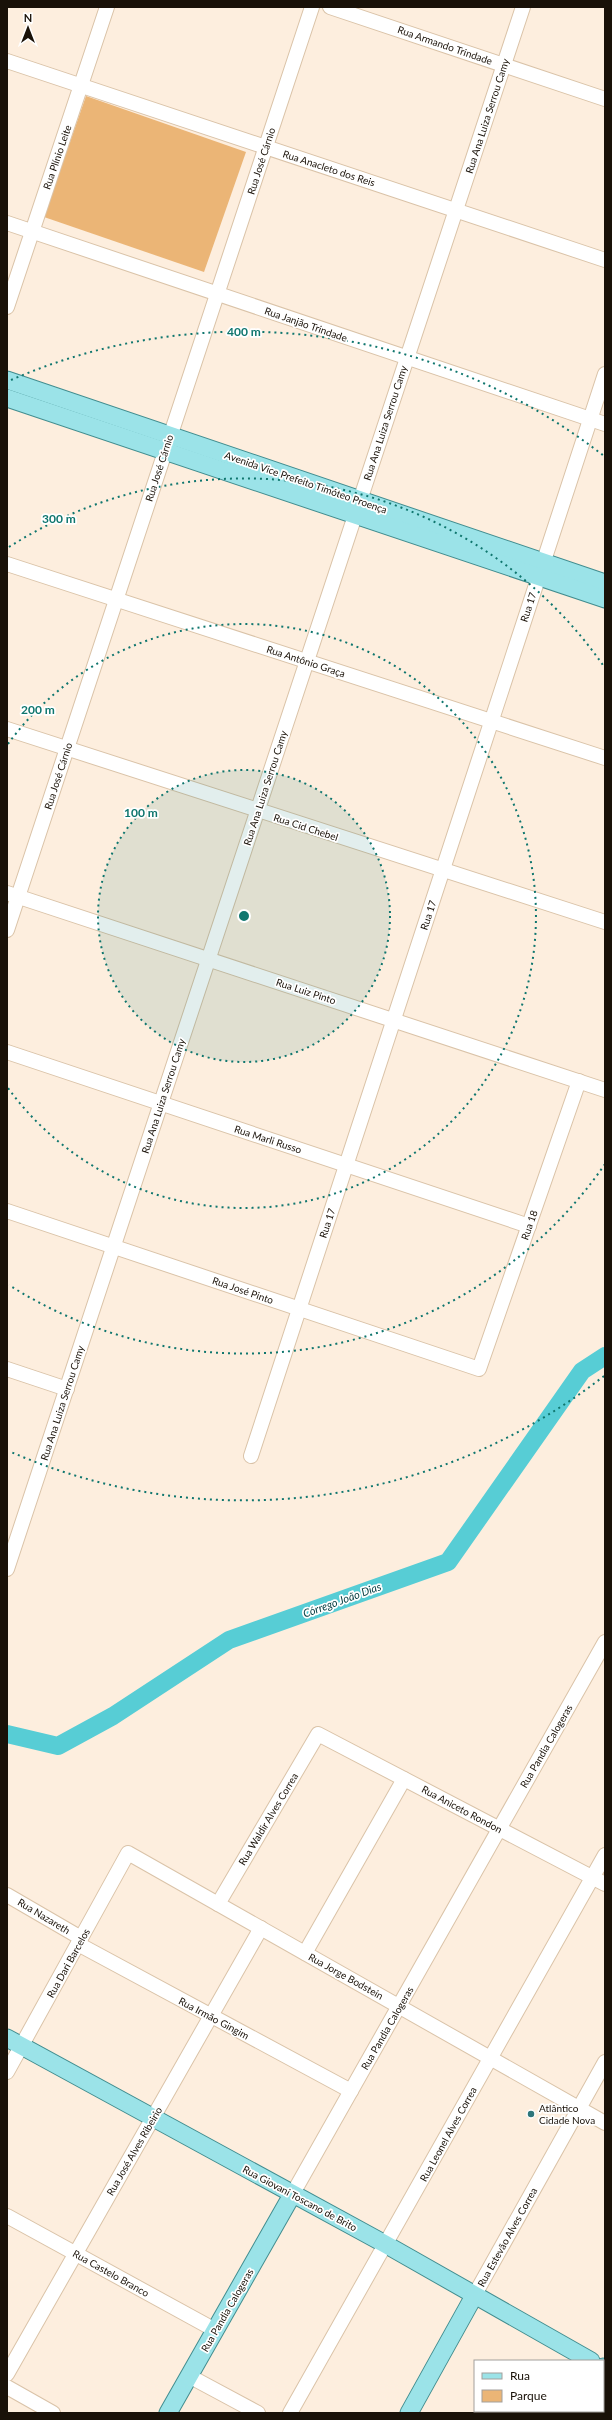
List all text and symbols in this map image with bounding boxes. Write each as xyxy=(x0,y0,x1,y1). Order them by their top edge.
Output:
north arrow xyxy=(8,8,48,48)
text: N xyxy=(24,11,32,24)
street label: Rua Armando Trindade xyxy=(396,23,494,67)
street label: Rua Ana Luiza Serrou Camy xyxy=(463,56,512,175)
street label: Rua Plínio Leite xyxy=(40,123,74,191)
street label: Rua José Cárnio xyxy=(245,126,278,196)
street label: Rua Anacleto dos Reis xyxy=(281,147,377,189)
street label: Rua Janjão Trindade xyxy=(263,304,349,344)
text: 400 m xyxy=(227,324,261,339)
street label: Rua Ana Luiza Serrou Camy xyxy=(361,363,410,482)
street label: Rua José Cárnio xyxy=(143,433,176,503)
street label: Avenida Vice Prefeito Timóteo Proença xyxy=(223,448,389,516)
text: 300 m xyxy=(42,511,76,526)
street label: Rua 17 xyxy=(518,590,539,623)
street label: Rua Antônio Graça xyxy=(265,643,347,679)
text: 200 m xyxy=(21,702,55,717)
street label: Rua Ana Luiza Serrou Camy xyxy=(241,728,290,847)
street label: Rua José Cárnio xyxy=(42,741,75,811)
text: 100 m xyxy=(124,805,158,820)
street label: Rua Cid Chebel xyxy=(272,811,340,843)
street label: Rua 17 xyxy=(418,898,439,931)
centre of rings xyxy=(237,909,251,923)
street label: Rua Luiz Pinto xyxy=(275,976,338,1006)
street label: Rua Ana Luiza Serrou Camy xyxy=(139,1036,188,1155)
street label: Rua Marli Russo xyxy=(233,1122,304,1156)
street label: Rua 17 xyxy=(317,1206,338,1239)
street label: Rua 18 xyxy=(518,1208,540,1242)
street label: Rua José Pinto xyxy=(211,1274,275,1306)
street label: Rua Ana Luiza Serrou Camy xyxy=(38,1343,87,1462)
water label: Córrego João Dias xyxy=(301,1579,383,1620)
street label: Rua Pandia Calogeras xyxy=(517,1702,575,1790)
street label: Rua Waldir Alves Correa xyxy=(236,1771,300,1867)
street label: Rua Aniceto Rondon xyxy=(420,1783,504,1835)
street label: Rua Nazareth xyxy=(16,1896,72,1936)
street label: Rua Dari Barcelos xyxy=(44,1926,92,2000)
street label: Rua Jorge Bodstein xyxy=(306,1950,386,2002)
street label: Rua Pandia Calogeras xyxy=(358,1984,416,2072)
street label: Rua Irmão Gingim xyxy=(177,1994,251,2042)
street label: Rua Leonel Alves Correa xyxy=(417,2085,479,2183)
place label: Atlântico Cidade Nova xyxy=(539,2102,595,2126)
street label: Rua José Alves Ribeirio xyxy=(104,2104,164,2197)
marker: Atlântico Cidade Nova xyxy=(526,2109,536,2119)
street label: Rua Giovani Toscano de Brito xyxy=(241,2163,360,2233)
street label: Rua Estevão Alves Correa xyxy=(475,2185,539,2289)
street label: Rua Castelo Branco xyxy=(71,2247,152,2299)
street label: Rua Pandia Calogeras xyxy=(198,2266,256,2354)
legend xyxy=(474,2360,604,2412)
text: Rua xyxy=(510,2368,530,2383)
text: Parque xyxy=(510,2388,547,2403)

